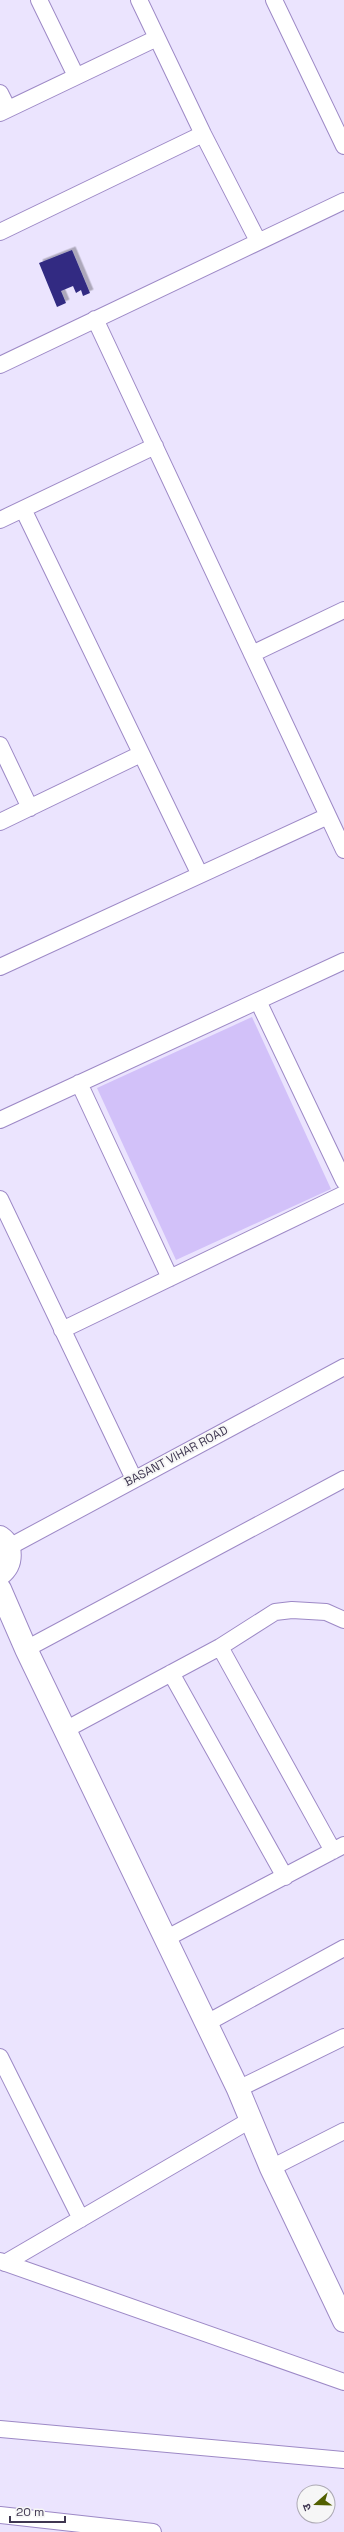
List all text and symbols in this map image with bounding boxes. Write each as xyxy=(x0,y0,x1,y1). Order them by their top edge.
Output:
street label: BASANT VIHAR ROAD xyxy=(121,1422,231,1490)
north arrow xyxy=(296,2484,336,2524)
scale bar xyxy=(10,2498,65,2524)
text: उ xyxy=(299,2501,314,2513)
text: 20 m xyxy=(16,2504,44,2520)

